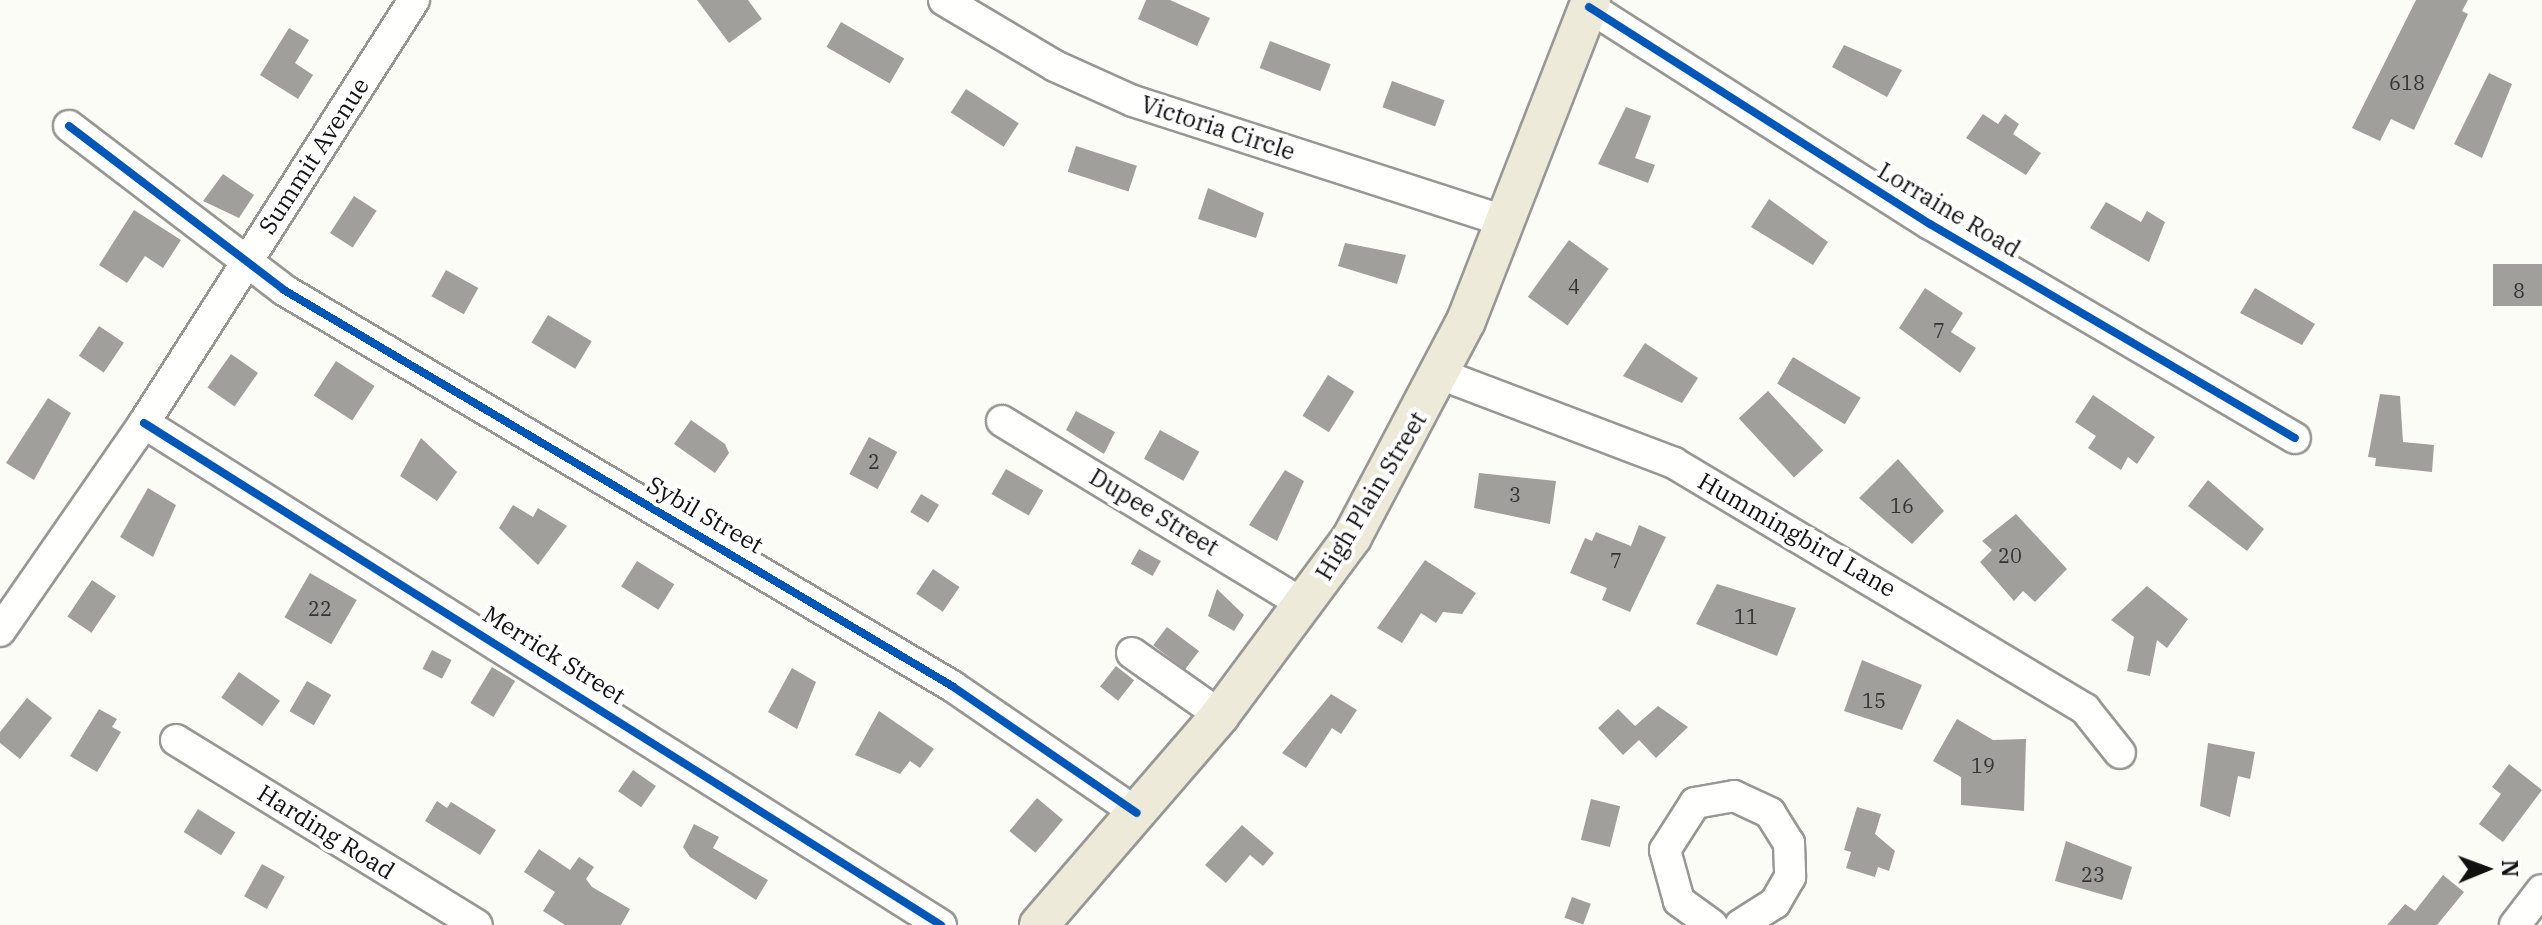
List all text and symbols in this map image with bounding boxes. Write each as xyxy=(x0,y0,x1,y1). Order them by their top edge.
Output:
house number: 618 xyxy=(2389,70,2425,94)
street label: Summit Avenue xyxy=(253,72,375,240)
street label: Victoria Circle xyxy=(1137,90,1299,166)
street label: Lorraine Road xyxy=(1873,156,2025,264)
house number: 4 xyxy=(1568,274,1580,298)
house number: 8 xyxy=(2513,278,2525,302)
house number: 7 xyxy=(1933,318,1945,342)
street label: High Plain Street xyxy=(1309,407,1433,585)
house number: 2 xyxy=(868,449,880,473)
street label: Dupee Street xyxy=(1084,462,1224,562)
street label: Hummingbird Lane xyxy=(1693,467,1901,603)
street label: Sybil Street xyxy=(642,470,768,560)
house number: 3 xyxy=(1509,482,1521,506)
house number: 16 xyxy=(1890,493,1914,517)
house number: 20 xyxy=(1998,543,2022,567)
house number: 7 xyxy=(1610,548,1622,572)
house number: 22 xyxy=(308,596,332,620)
street label: Merrick Street xyxy=(478,600,630,710)
house number: 11 xyxy=(1734,604,1758,628)
house number: 15 xyxy=(1862,688,1886,712)
house number: 19 xyxy=(1971,753,1995,777)
street label: Harding Road xyxy=(252,778,400,886)
north arrow xyxy=(2446,829,2526,909)
text: N xyxy=(2496,860,2525,878)
house number: 23 xyxy=(2081,862,2105,886)

